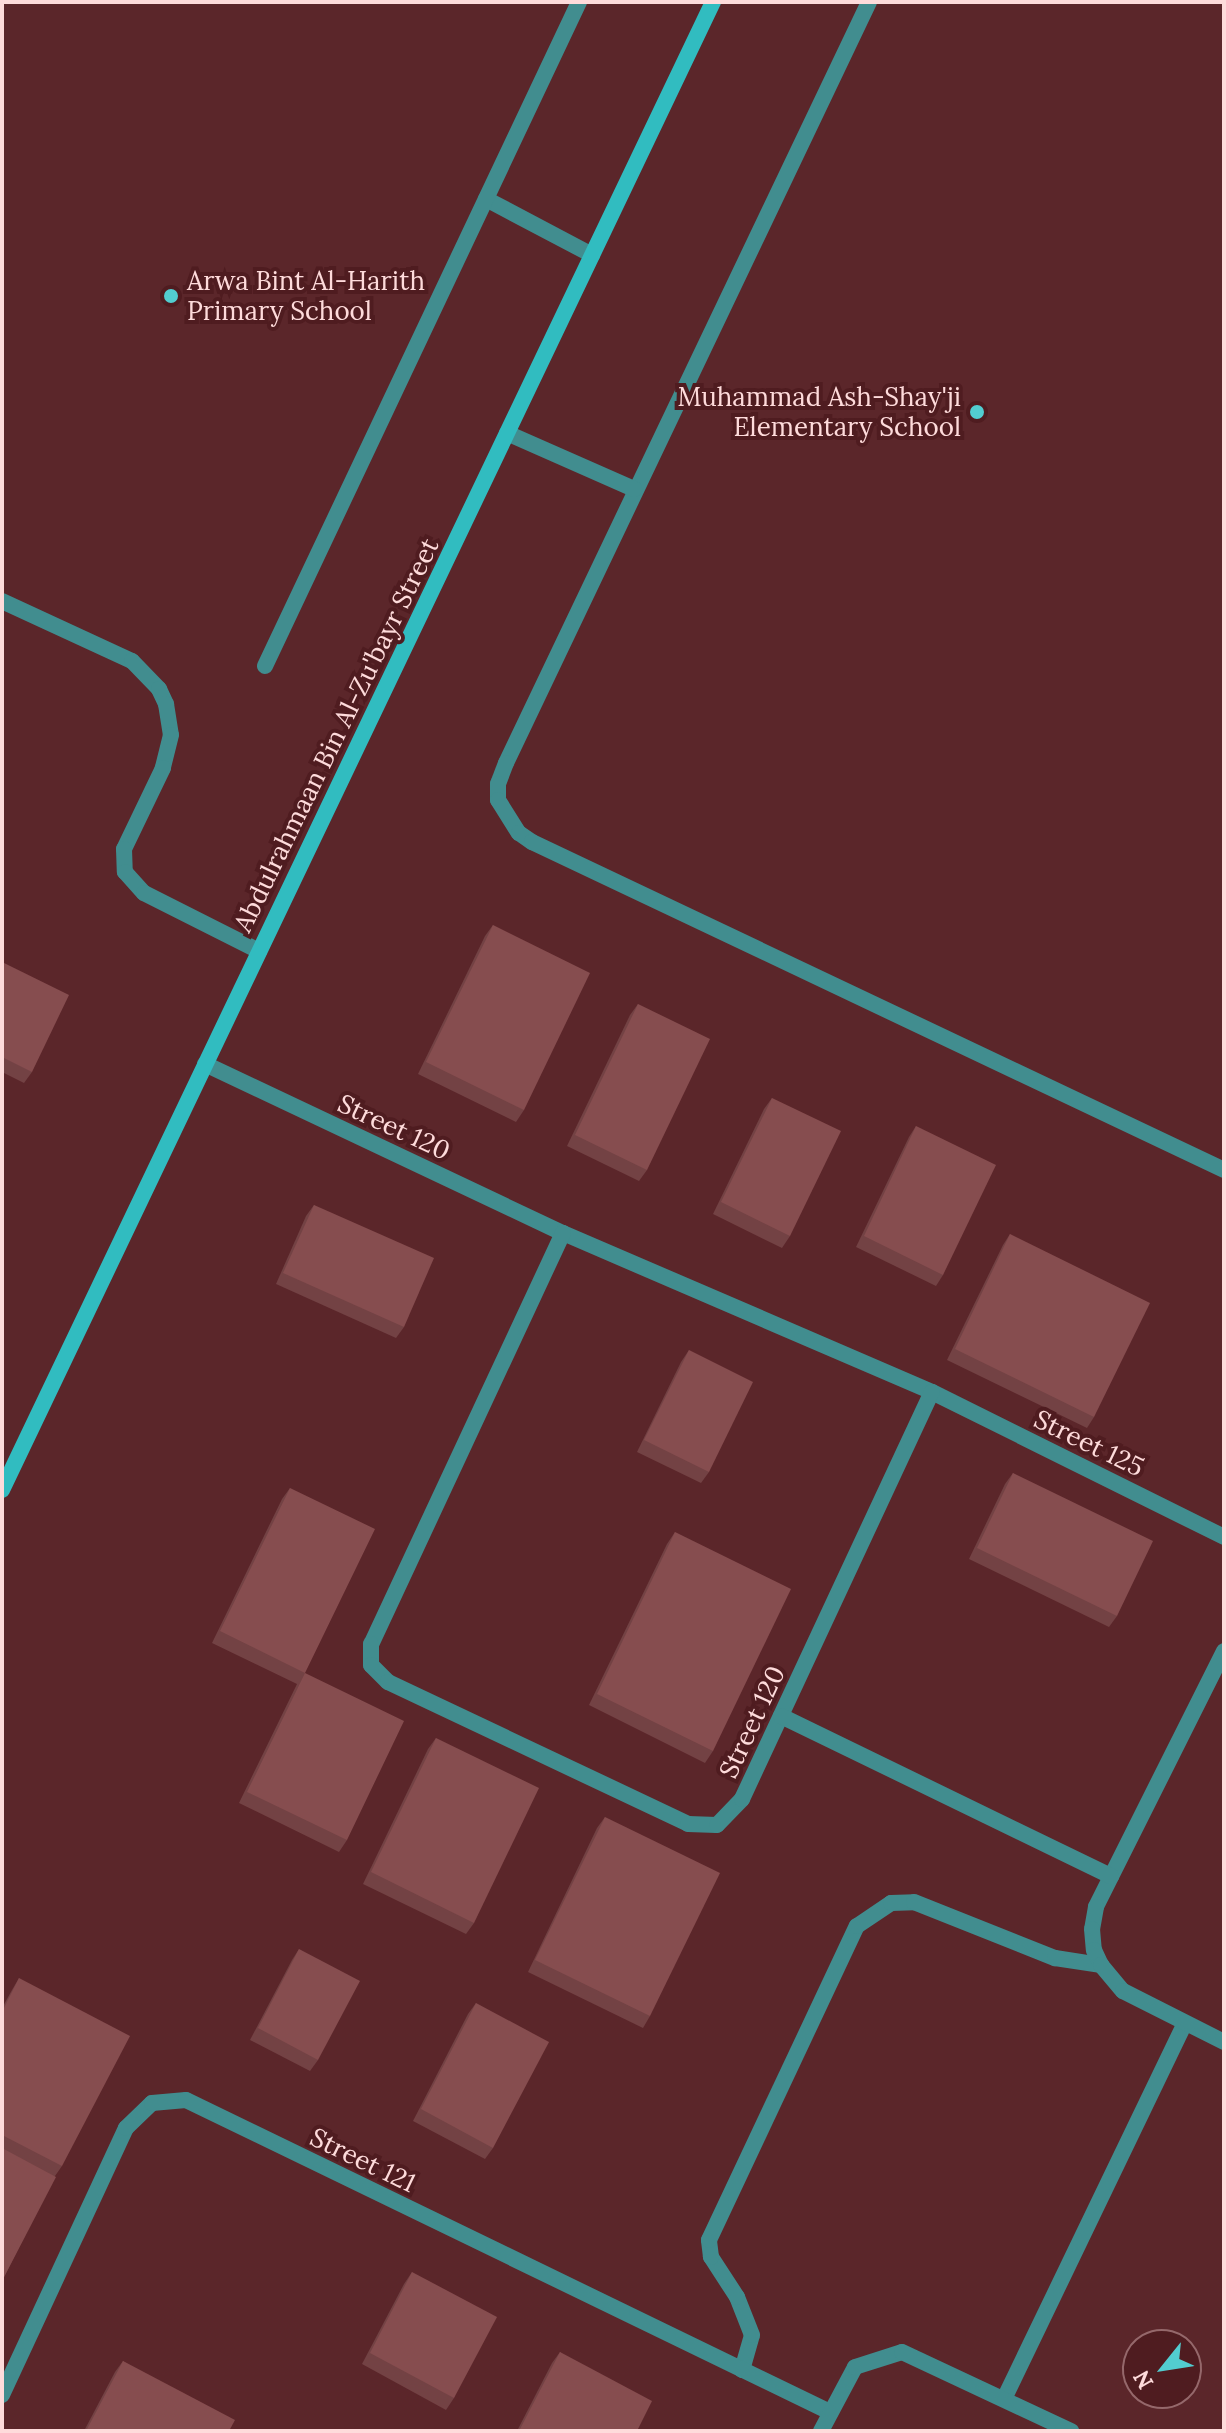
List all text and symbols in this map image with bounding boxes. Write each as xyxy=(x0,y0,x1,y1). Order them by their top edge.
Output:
place label: Arwa Bint Al-Harith Primary School xyxy=(187,265,425,326)
marker: Arwa Bint Al-Harith Primary School xyxy=(162,287,180,305)
place label: Muhammad Ash-Shay'ji Elementary School xyxy=(677,381,961,442)
marker: Muhammad Ash-Shay'ji Elementary School xyxy=(968,403,986,421)
street label: Abdulrahmaan Bin Al-Zu'bayr Street xyxy=(227,533,445,937)
street label: Street 120 xyxy=(333,1087,455,1167)
street label: Street 125 xyxy=(1029,1403,1149,1483)
street label: Street 120 xyxy=(712,1661,792,1783)
street label: Street 121 xyxy=(305,2121,421,2199)
north arrow xyxy=(1122,2329,1202,2409)
text: N xyxy=(1127,2366,1159,2394)

